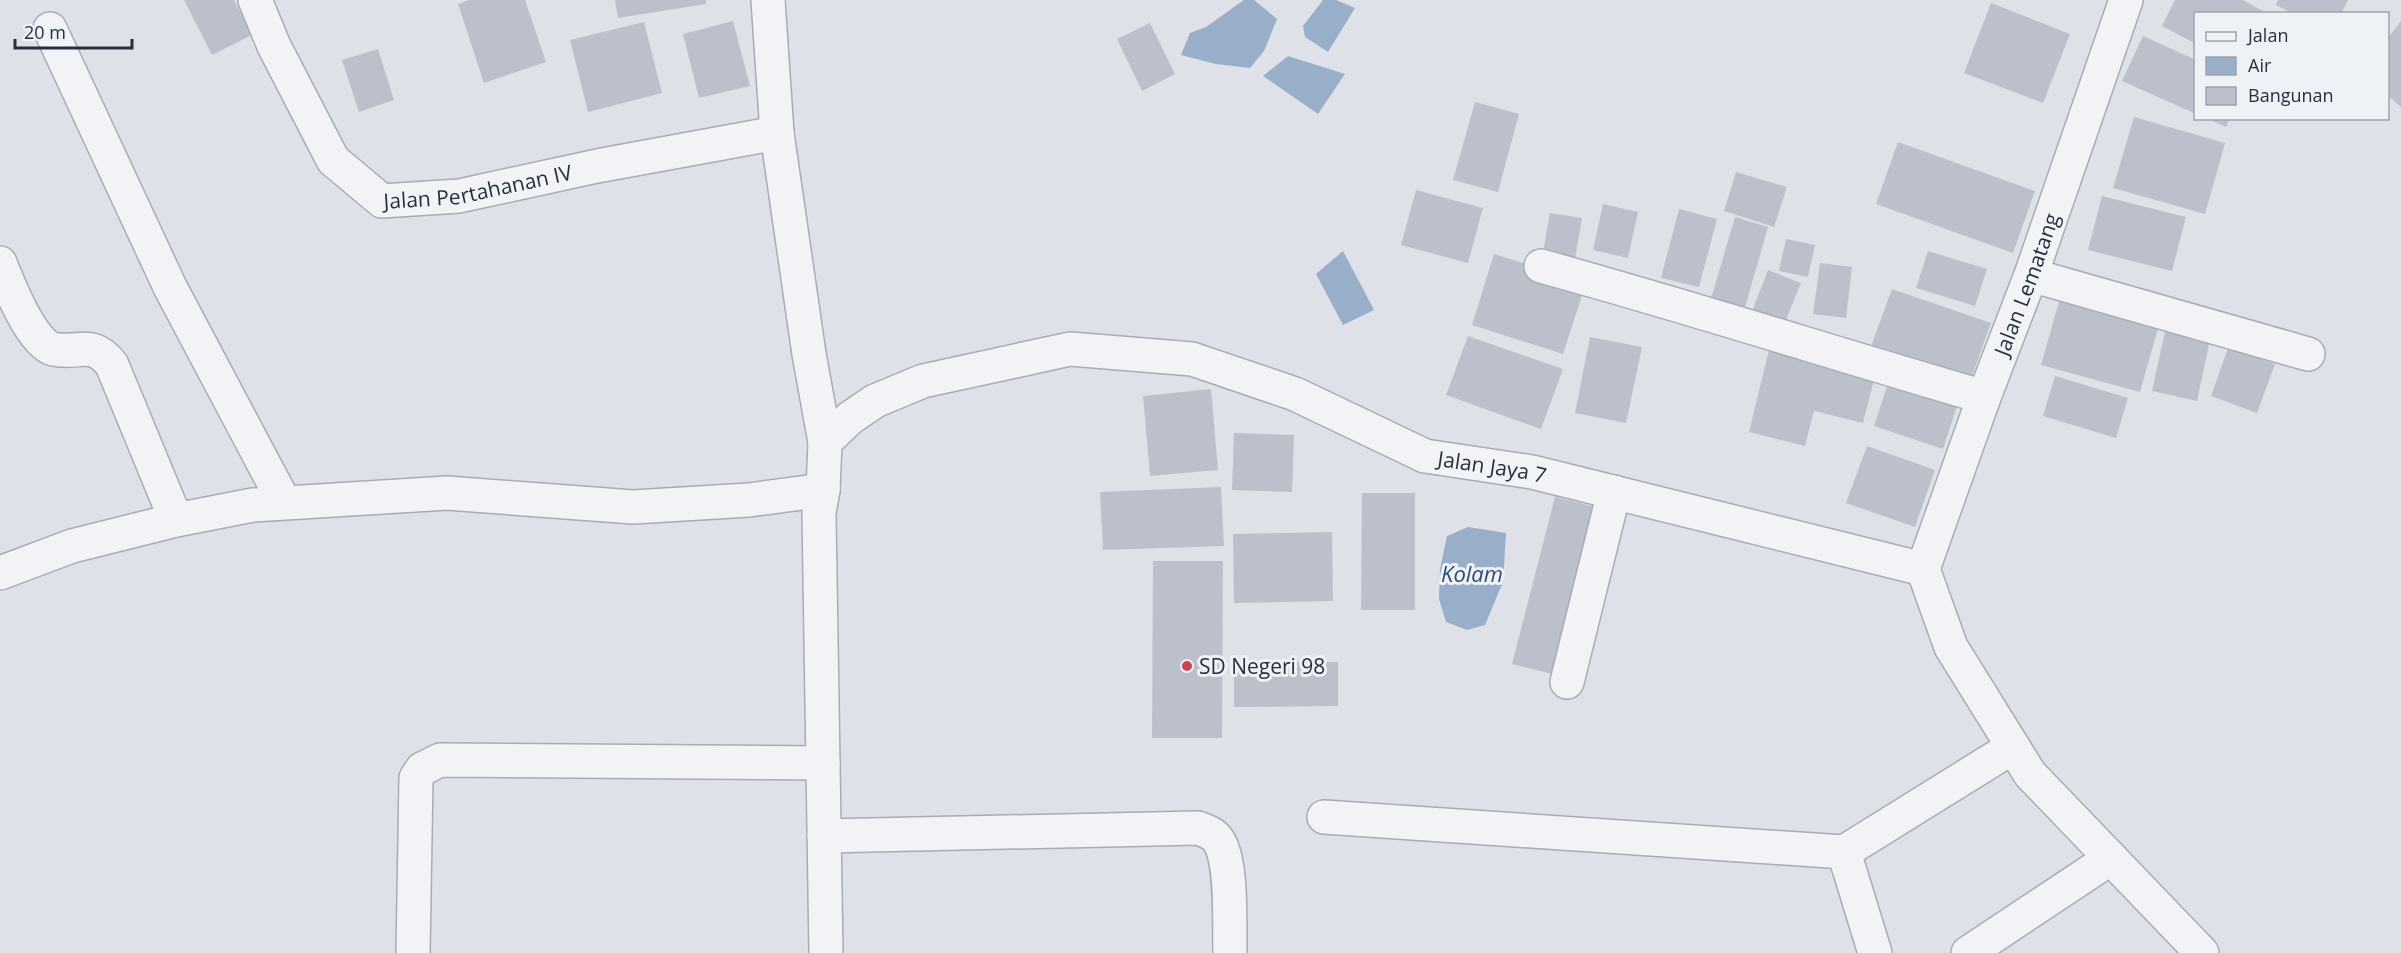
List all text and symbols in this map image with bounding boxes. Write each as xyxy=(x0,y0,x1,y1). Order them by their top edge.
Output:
scale bar xyxy=(15,12,132,50)
legend xyxy=(2194,12,2389,120)
text: 20 m xyxy=(24,20,66,44)
text: Jalan xyxy=(2246,23,2288,47)
text: Air xyxy=(2248,53,2272,77)
text: Bangunan xyxy=(2248,83,2334,107)
street label: Jalan Pertahanan IV xyxy=(381,158,575,215)
street label: Jalan Lematang xyxy=(1987,209,2065,361)
street label: Jalan Jaya 7 xyxy=(1434,444,1550,489)
water label: Kolam xyxy=(1441,558,1503,588)
place label: SD Negeri 98 xyxy=(1199,652,1325,680)
marker: SD Negeri 98 xyxy=(1180,659,1194,673)

